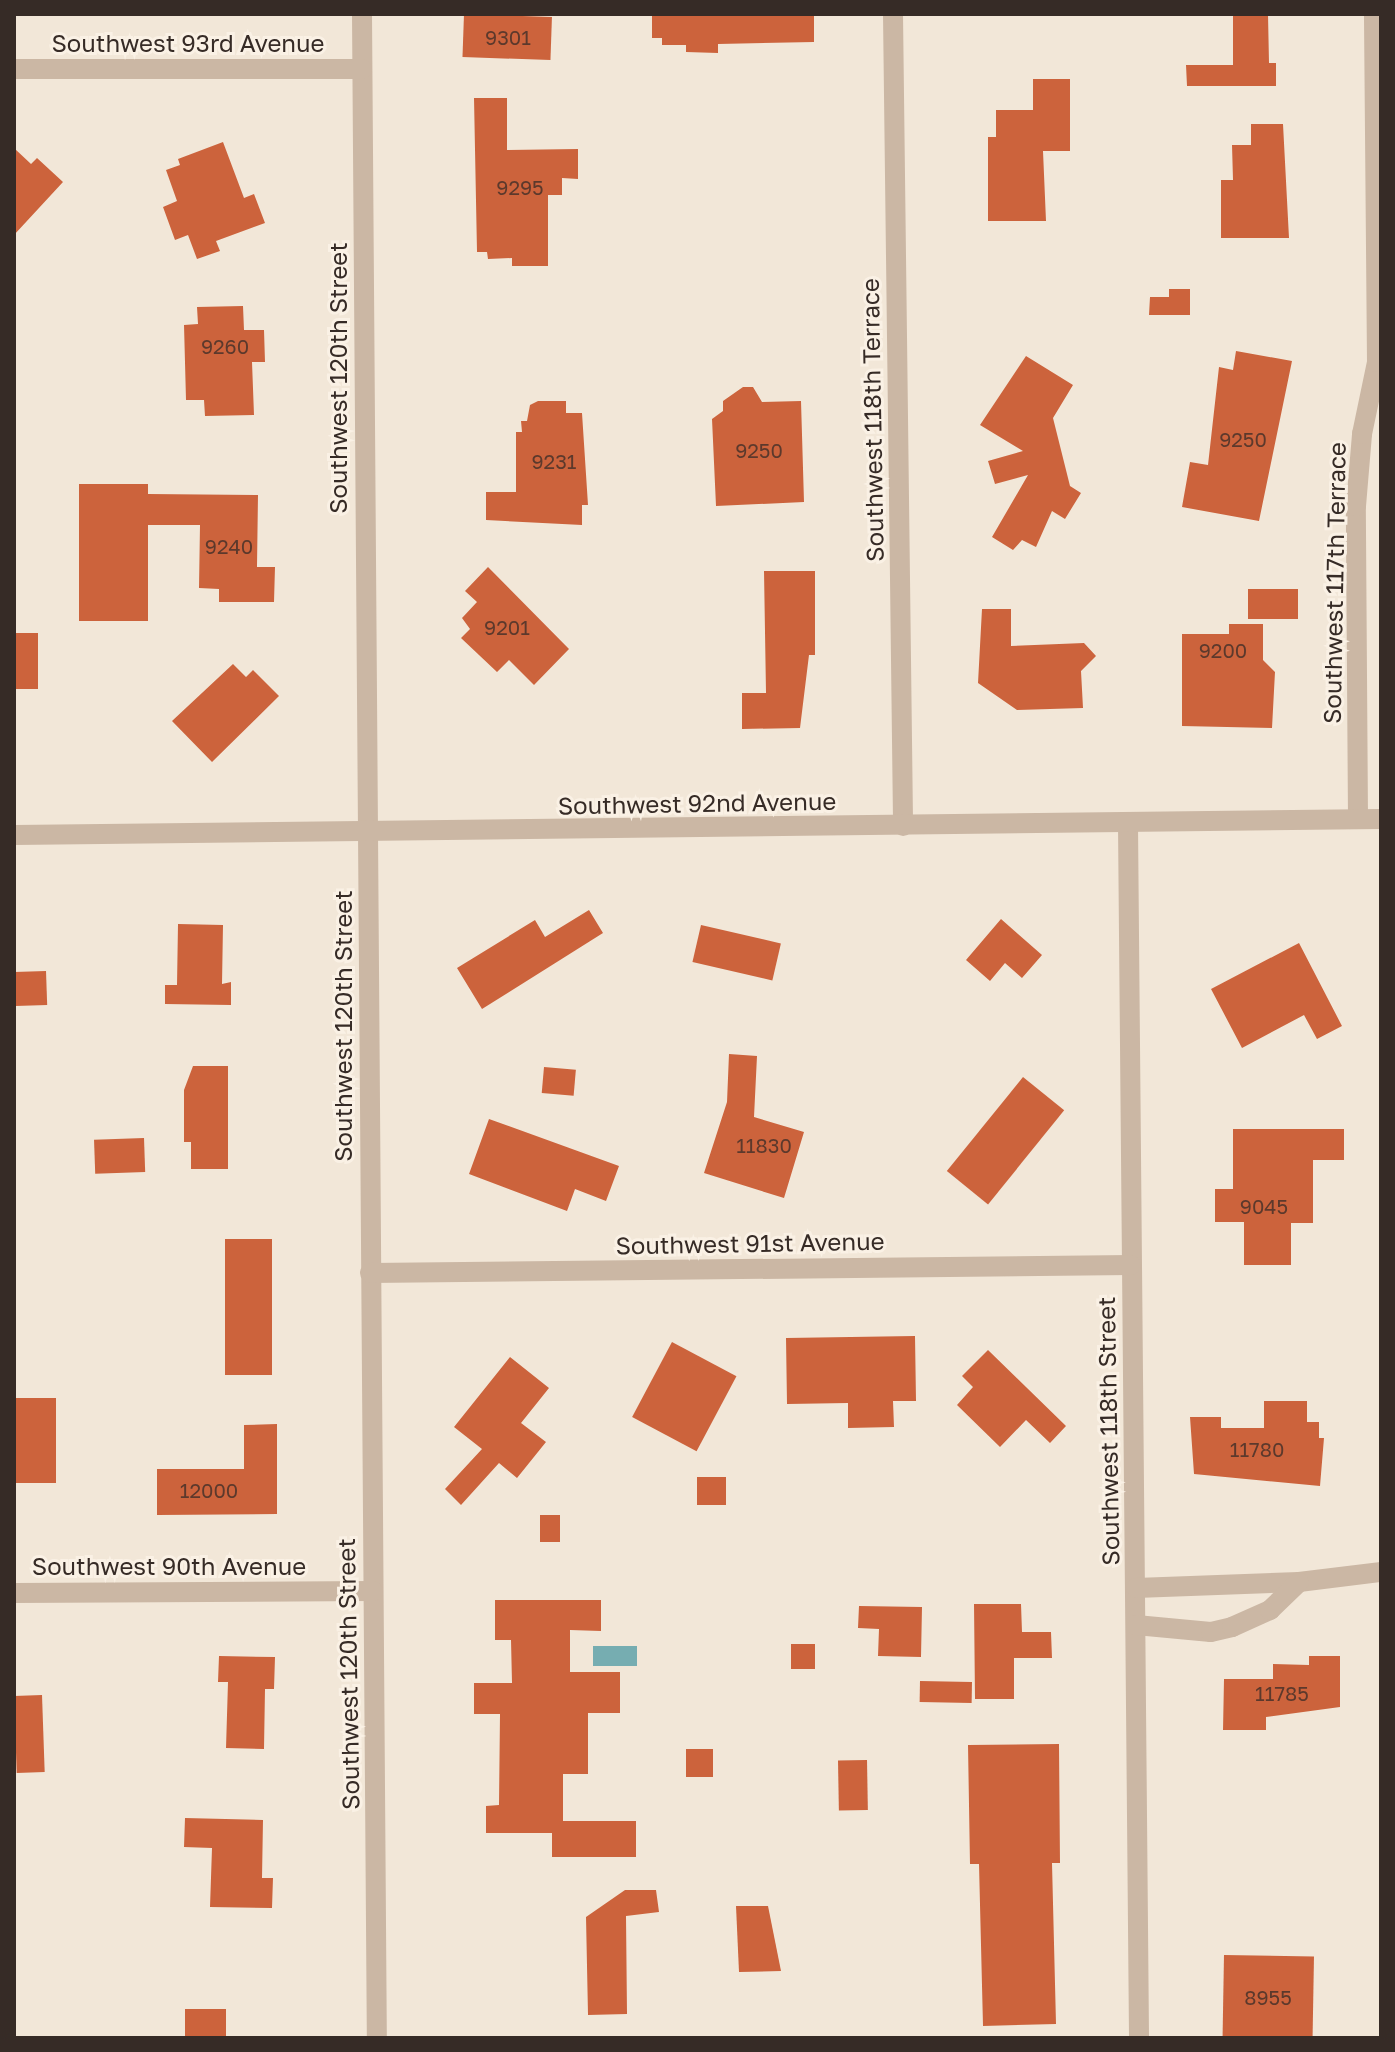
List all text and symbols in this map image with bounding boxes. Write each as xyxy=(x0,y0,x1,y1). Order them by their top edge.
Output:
house number: 9301 xyxy=(485,25,531,49)
street label: Southwest 93rd Avenue xyxy=(52,29,324,57)
house number: 9295 xyxy=(496,175,544,199)
street label: Southwest 120th Street xyxy=(324,242,352,514)
street label: Southwest 118th Terrace xyxy=(855,278,889,562)
house number: 9260 xyxy=(201,334,249,358)
house number: 9250 xyxy=(1219,427,1267,451)
house number: 9250 xyxy=(735,438,783,462)
street label: Southwest 117th Terrace xyxy=(1317,442,1351,724)
house number: 9231 xyxy=(531,449,577,473)
house number: 9240 xyxy=(205,534,253,558)
house number: 9201 xyxy=(484,615,530,639)
house number: 9200 xyxy=(1199,638,1247,662)
street label: Southwest 92nd Avenue xyxy=(558,786,836,820)
street label: Southwest 120th Street xyxy=(329,890,357,1162)
house number: 11830 xyxy=(736,1133,792,1157)
house number: 9045 xyxy=(1240,1194,1288,1218)
street label: Southwest 91st Avenue xyxy=(615,1226,885,1260)
street label: Southwest 118th Street xyxy=(1091,1296,1125,1566)
house number: 11780 xyxy=(1230,1437,1284,1461)
house number: 12000 xyxy=(180,1478,238,1502)
street label: Southwest 120th Street xyxy=(331,1538,365,1810)
street label: Southwest 90th Avenue xyxy=(32,1552,306,1580)
house number: 11785 xyxy=(1255,1681,1309,1705)
house number: 8955 xyxy=(1244,1985,1292,2009)

